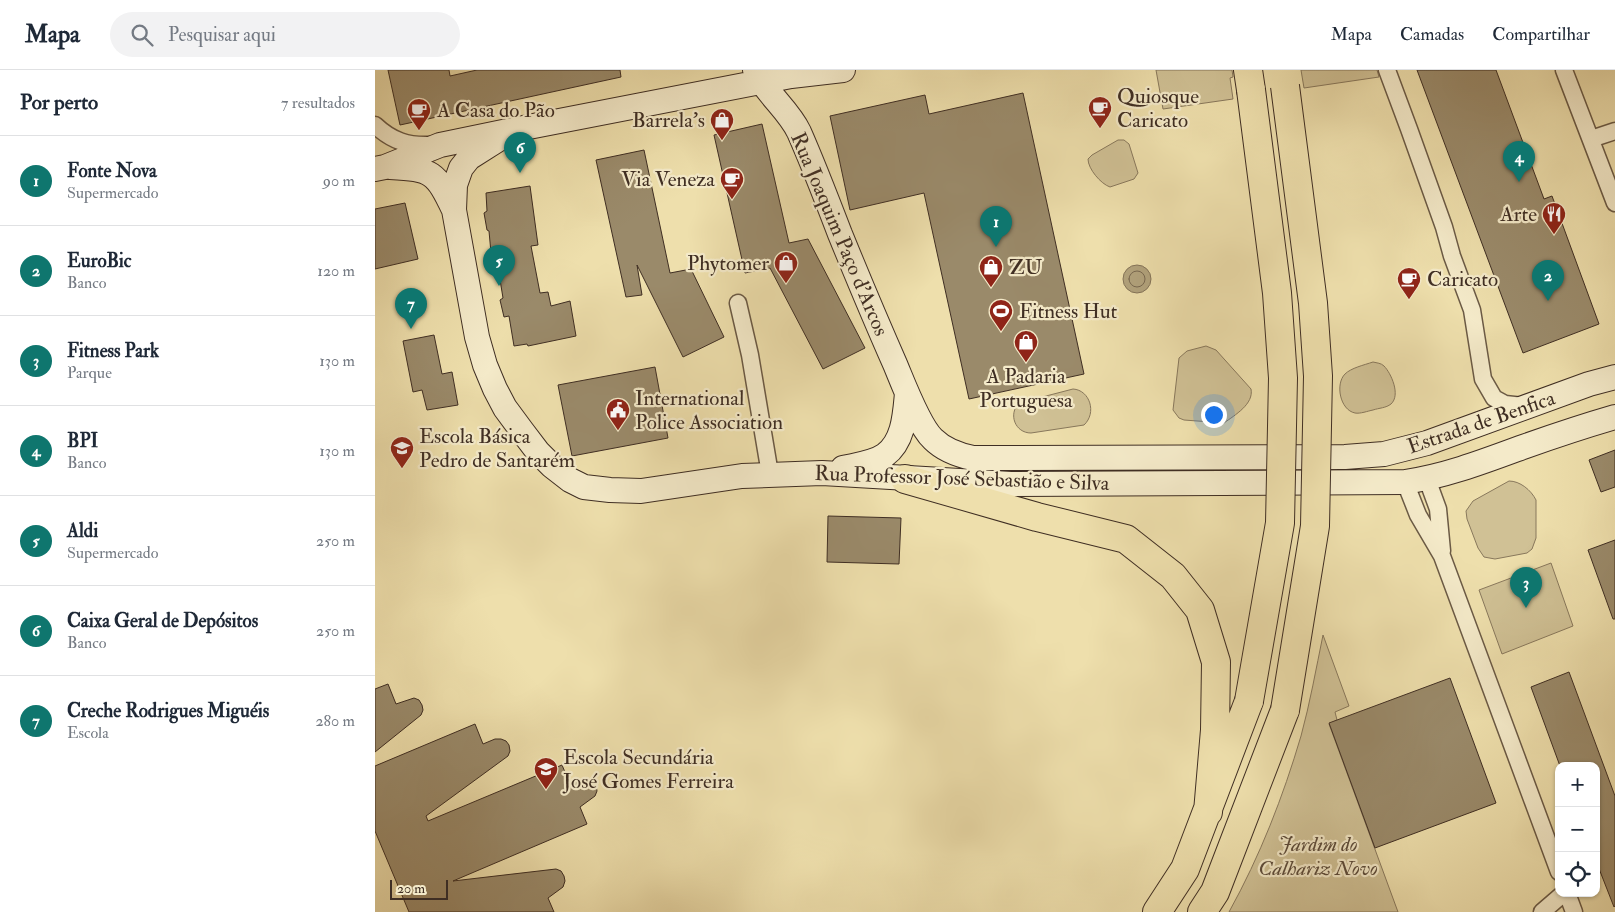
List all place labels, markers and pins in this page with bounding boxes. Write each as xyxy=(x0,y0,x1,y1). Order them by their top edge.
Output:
place label: Quiosque Caricato xyxy=(1117,83,1199,134)
cafe icon: Quiosque Caricato xyxy=(1087,95,1113,129)
cafe icon: A Casa do Pão xyxy=(406,97,432,131)
place label: A Casa do Pão xyxy=(436,97,555,124)
place label: Barrela's xyxy=(632,107,705,134)
shop icon: Barrela's xyxy=(709,107,735,141)
pin: 6 xyxy=(504,132,536,173)
pin: 4 xyxy=(1503,141,1535,182)
place label: Via Veneza xyxy=(621,166,715,193)
cafe icon: Via Veneza xyxy=(719,166,745,200)
place label: Arte xyxy=(1499,201,1537,228)
restaurant icon: Arte xyxy=(1541,201,1567,235)
pin: 1 xyxy=(980,206,1012,247)
pin: 5 xyxy=(483,245,515,286)
place label: Phytomer xyxy=(687,250,769,277)
shop icon: Phytomer xyxy=(773,250,799,284)
shop icon: ZU xyxy=(978,254,1004,288)
place label: ZU xyxy=(1009,254,1043,281)
pin: 2 xyxy=(1532,260,1564,301)
cafe icon: Caricato xyxy=(1396,266,1422,300)
place label: Caricato xyxy=(1427,266,1498,293)
pin: 7 xyxy=(395,288,427,329)
sports icon: Fitness Hut xyxy=(988,298,1014,332)
place label: Fitness Hut xyxy=(1019,298,1117,325)
shop icon: A Padaria Portuguesa xyxy=(1013,329,1039,363)
place label: A Padaria Portuguesa xyxy=(979,363,1073,414)
place label: International Police Association xyxy=(635,385,783,436)
public building icon: International Police Association xyxy=(605,397,631,431)
place label: Escola Básica Pedro de Santarém xyxy=(419,423,575,474)
school or university icon: Escola Básica Pedro de Santarém xyxy=(389,435,415,469)
pin: 3 xyxy=(1510,567,1542,608)
place label: Escola Secundária José Gomes Ferreira xyxy=(562,744,734,795)
school or university icon: Escola Secundária José Gomes Ferreira xyxy=(533,756,559,790)

